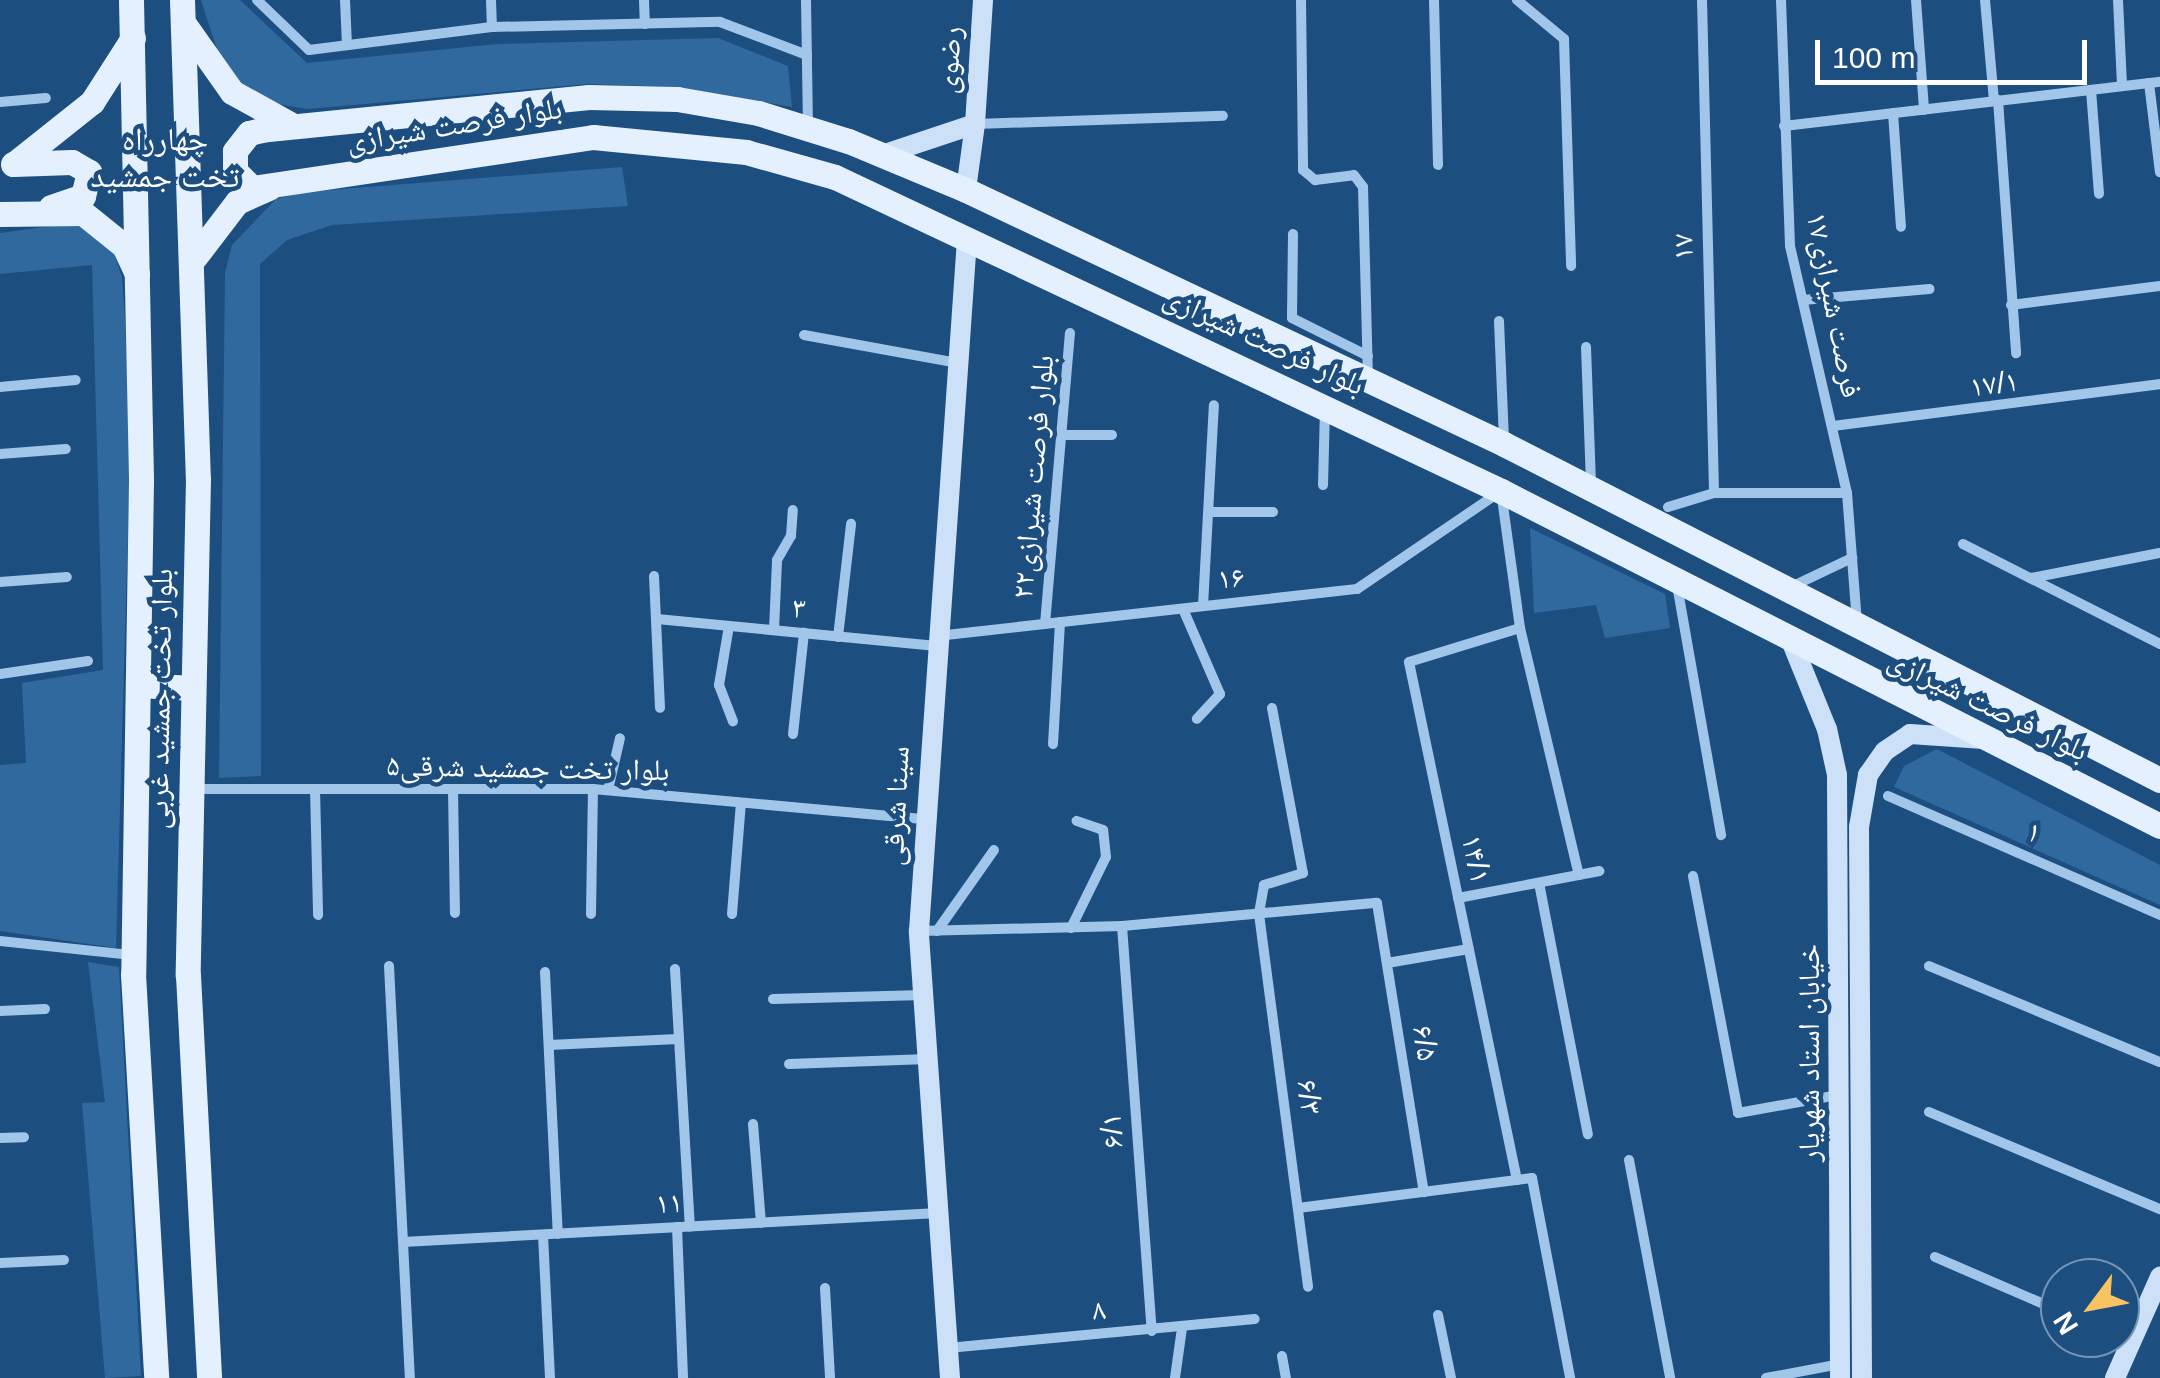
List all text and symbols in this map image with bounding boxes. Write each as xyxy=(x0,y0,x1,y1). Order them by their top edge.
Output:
scale bar xyxy=(1820,20,2092,82)
street label: رضوی xyxy=(929,25,969,95)
text: 100 m xyxy=(1832,41,1915,74)
street label: بلوار فرصت شیرازی xyxy=(344,90,564,160)
district label: چهارراه تخت جمشید xyxy=(91,121,239,196)
street label: ۱۷فرصت شیرازی xyxy=(1798,209,1870,401)
street label: ۱۷ xyxy=(1665,233,1701,261)
street label: بلوار فرصت شیرازی xyxy=(1158,279,1370,403)
street label: بلوار فرصت شیرازی۲۲ xyxy=(1004,354,1062,600)
street label: ۱۷/۱ xyxy=(1968,363,2020,405)
street label: ۱۶ xyxy=(1216,559,1246,597)
street label: بلوار تخت جمشید غربی xyxy=(140,568,180,830)
street label: ۳ xyxy=(791,589,807,627)
street label: بلوار فرصت شیرازی xyxy=(1882,641,2094,769)
street label: سینا شرقی xyxy=(875,745,917,867)
street label: بلوار تخت جمشید شرقی۵ xyxy=(386,748,670,788)
street label: ۱ xyxy=(2021,813,2047,851)
street label: ۱۴/۱ xyxy=(1453,831,1499,887)
street label: خیابان استاد شهریار xyxy=(1791,944,1827,1162)
street label: ۶/۵ xyxy=(1404,1023,1446,1063)
street label: ۶/۳ xyxy=(1289,1077,1329,1117)
street label: ۶/۱ xyxy=(1093,1112,1131,1150)
street label: ۱۱ xyxy=(655,1184,683,1222)
north arrow xyxy=(2040,1258,2140,1358)
street label: ۸ xyxy=(1091,1291,1107,1329)
text: N xyxy=(2047,1306,2084,1340)

